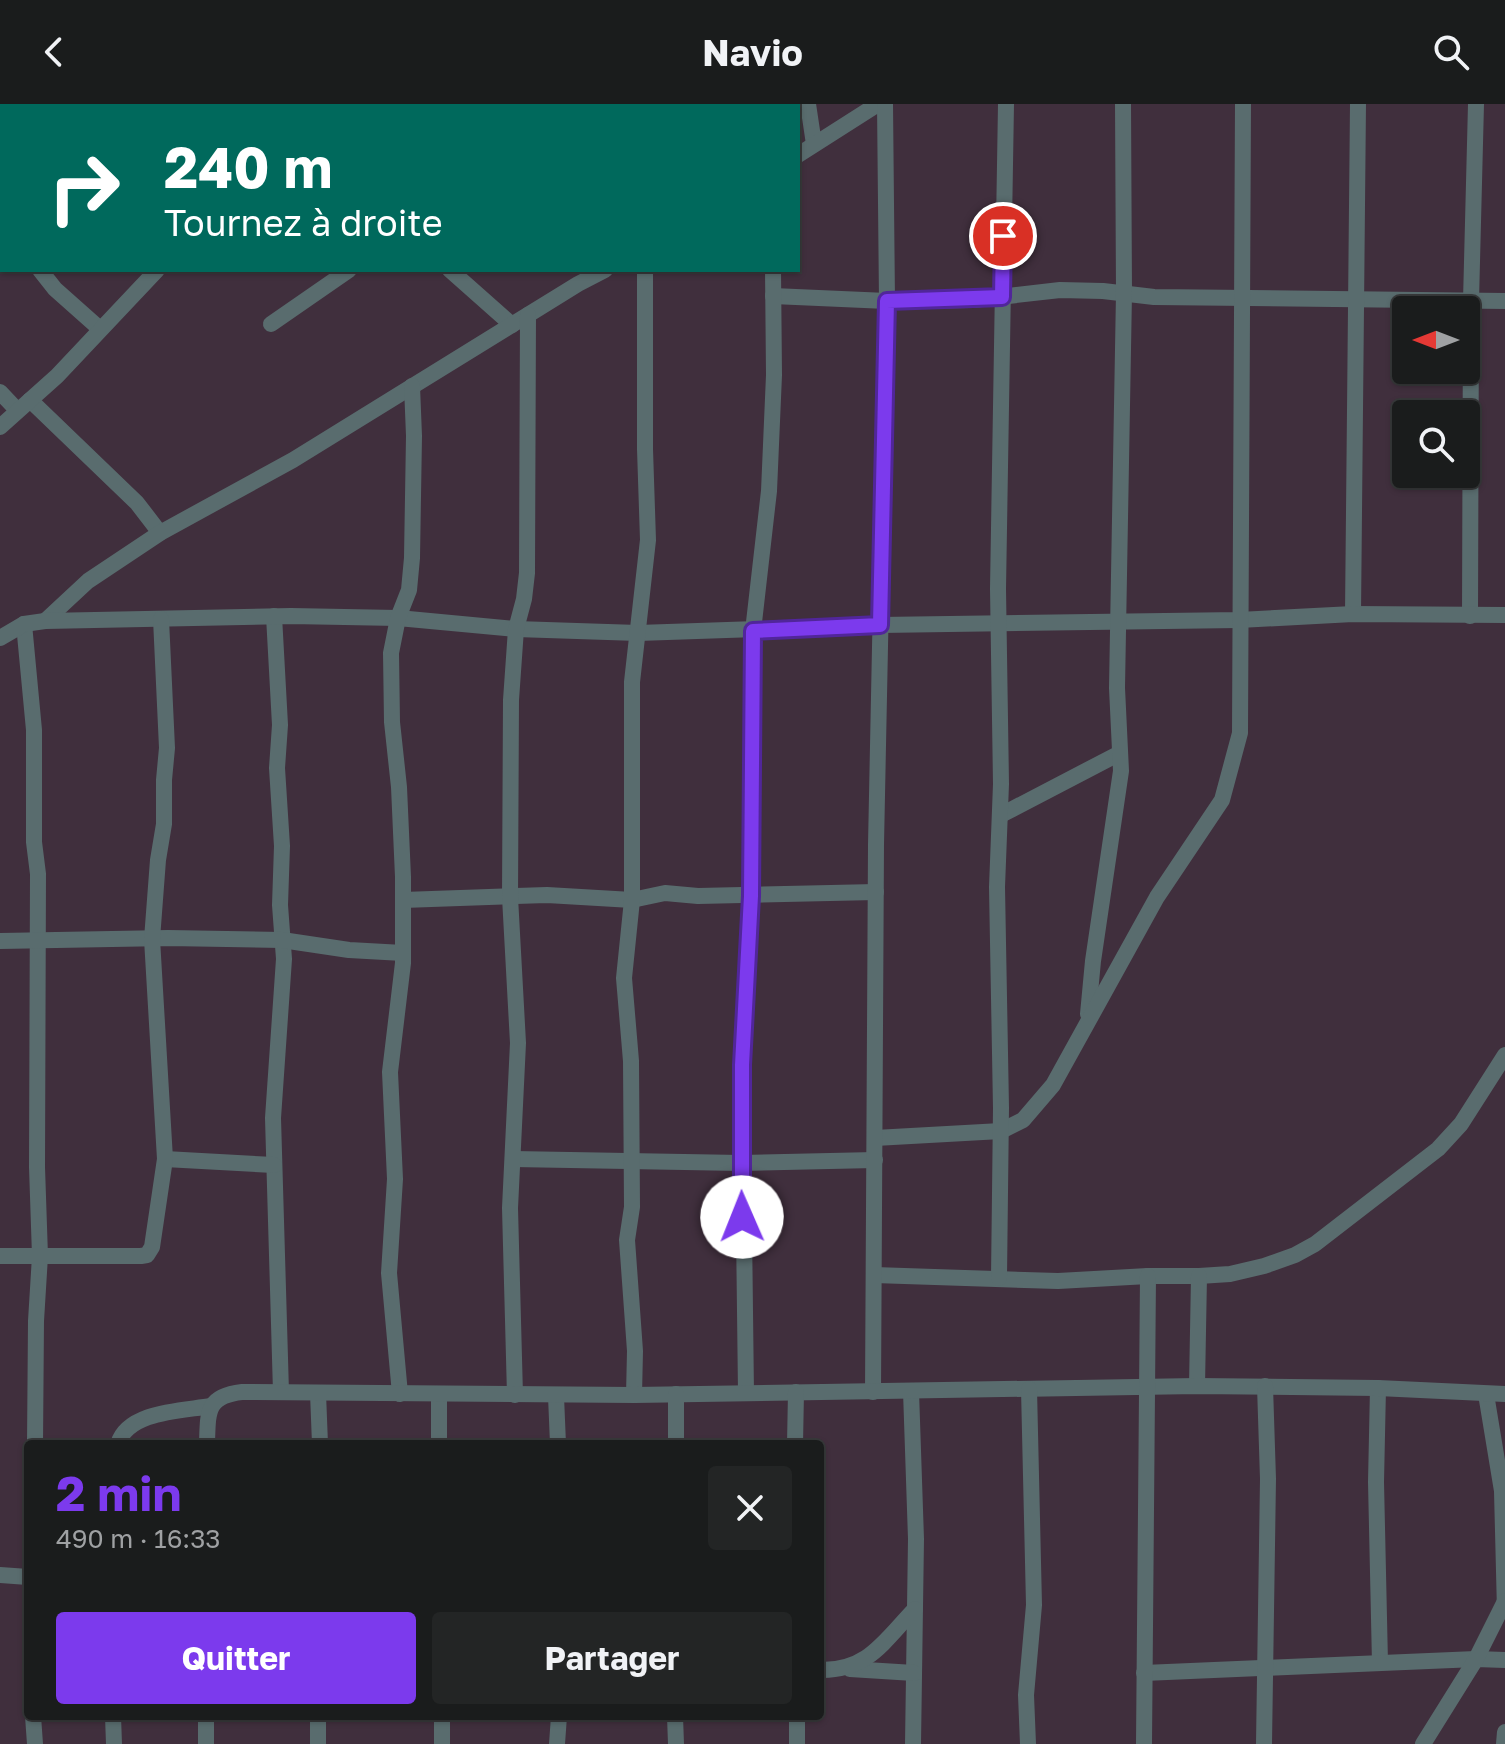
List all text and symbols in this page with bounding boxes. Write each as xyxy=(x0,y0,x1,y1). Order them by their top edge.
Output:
icon: back xyxy=(32,30,76,74)
icon: search xyxy=(1429,30,1473,74)
text: Navio xyxy=(702,31,803,74)
text: 240 m xyxy=(164,133,333,200)
icon: right xyxy=(32,136,136,240)
text: Tournez à droite xyxy=(164,201,443,244)
pin xyxy=(969,202,1037,270)
icon: arrive xyxy=(981,214,1025,258)
north arrow xyxy=(1392,296,1480,384)
map controls xyxy=(1392,296,1480,488)
button: search xyxy=(1392,400,1480,488)
position arrow xyxy=(700,1175,784,1259)
text: 2 min xyxy=(56,1464,181,1522)
button: close xyxy=(708,1466,792,1550)
text: 490 m · 16:33 xyxy=(56,1523,221,1554)
button: Quitter xyxy=(56,1612,416,1704)
button: Partager xyxy=(432,1612,792,1704)

